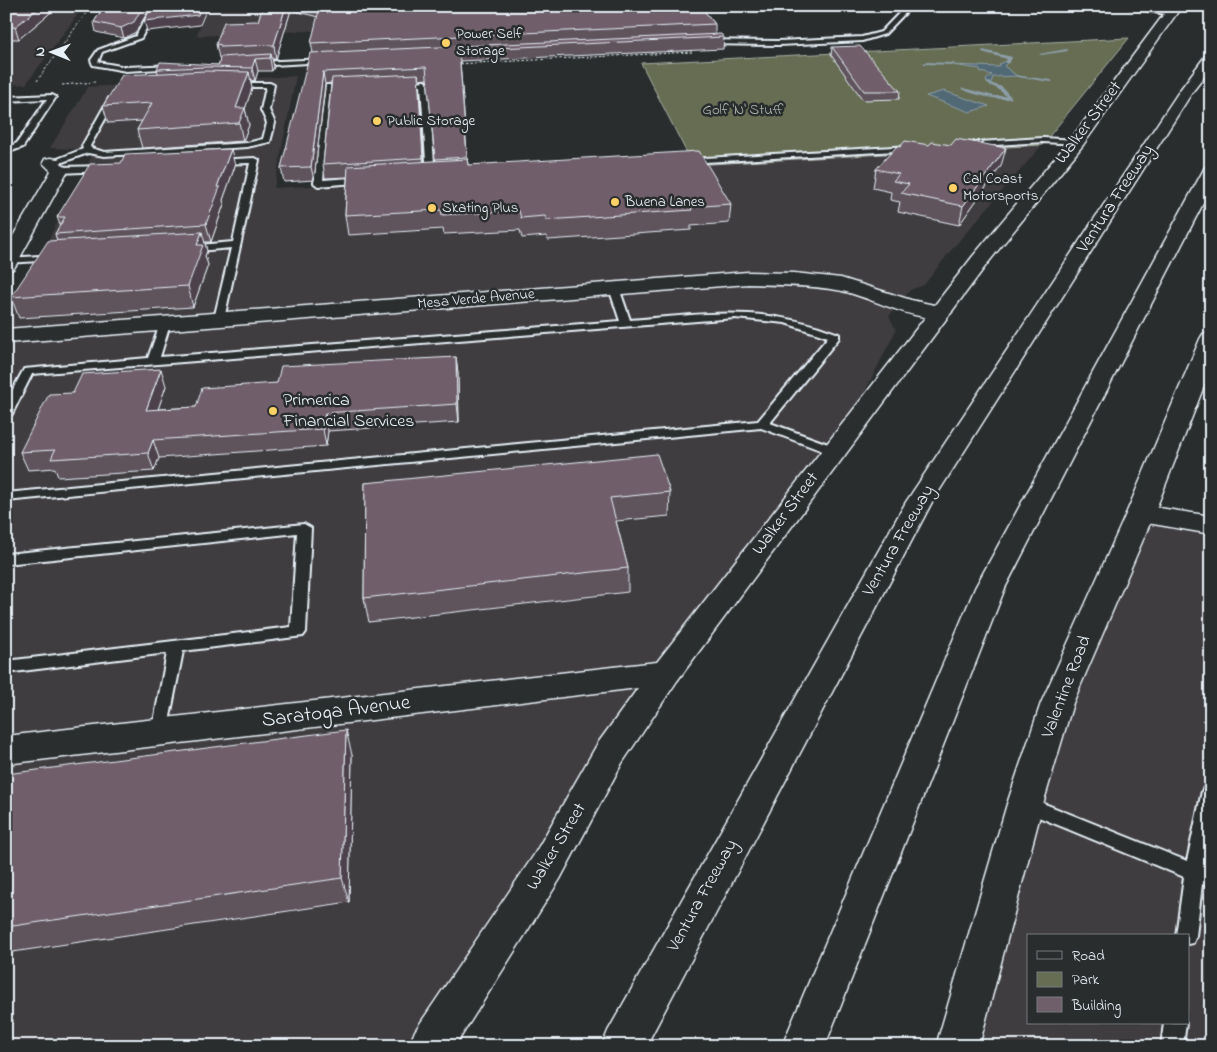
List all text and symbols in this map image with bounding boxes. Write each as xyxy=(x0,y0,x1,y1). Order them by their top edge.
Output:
place label: Power Self Storage xyxy=(456,23,522,63)
north arrow xyxy=(28,28,78,78)
marker: Power Self Storage xyxy=(440,37,452,49)
text: N xyxy=(30,47,51,57)
street label: Walker Street xyxy=(1049,76,1129,170)
park label: Golf 'N' Stuff xyxy=(703,99,784,121)
place label: Public Storage xyxy=(387,110,475,133)
marker: Public Storage xyxy=(371,115,383,127)
street label: Ventura Freeway xyxy=(1071,140,1161,259)
place label: Cal Coast Motorsports xyxy=(963,168,1038,207)
marker: Cal Coast Motorsports xyxy=(947,182,959,194)
place label: Buena Lanes xyxy=(624,191,705,213)
marker: Buena Lanes xyxy=(609,196,621,208)
place label: Skating Plus xyxy=(442,197,518,220)
marker: Skating Plus xyxy=(426,202,438,214)
street label: Mesa Verde Avenue xyxy=(417,283,536,315)
place label: Primerica Financial Services xyxy=(282,388,414,435)
marker: Primerica Financial Services xyxy=(267,405,279,417)
street label: Walker Street xyxy=(746,467,826,561)
street label: Ventura Freeway xyxy=(856,480,942,602)
street label: Valentine Road xyxy=(1035,632,1098,743)
street label: Saratoga Avenue xyxy=(260,688,413,738)
street label: Walker Street xyxy=(521,798,593,896)
street label: Ventura Freeway xyxy=(661,835,745,958)
legend xyxy=(1027,934,1190,1024)
text: Road xyxy=(1072,945,1105,967)
text: Park xyxy=(1072,969,1100,991)
text: Building xyxy=(1071,995,1121,1018)

